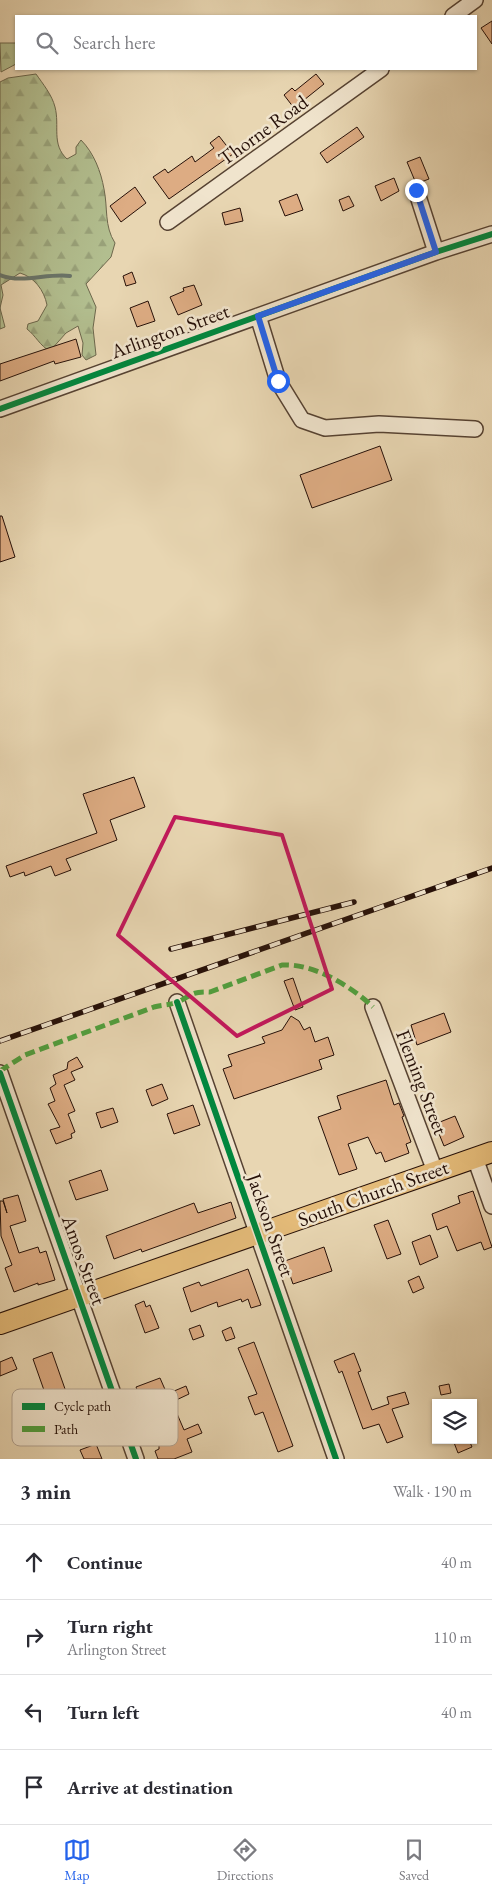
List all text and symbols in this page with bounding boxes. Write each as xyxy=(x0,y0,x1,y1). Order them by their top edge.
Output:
search box xyxy=(15,15,477,70)
icon: search xyxy=(33,29,61,57)
text: Search here xyxy=(73,30,155,55)
street label: Thorne Road xyxy=(213,88,314,171)
route end xyxy=(405,179,428,202)
street label: Arlington Street xyxy=(106,297,233,365)
route start xyxy=(267,370,290,393)
street label: Fleming Street xyxy=(390,1026,454,1139)
street label: South Church Street xyxy=(294,1153,453,1232)
street label: Jackson Street xyxy=(241,1168,301,1281)
street label: Amos Street xyxy=(55,1211,112,1309)
legend xyxy=(12,1389,178,1446)
text: Cycle path xyxy=(54,1397,111,1415)
map controls xyxy=(432,1399,477,1444)
button: layers xyxy=(432,1399,477,1444)
text: Path xyxy=(54,1420,78,1438)
text: 3 min xyxy=(20,1478,71,1505)
text: Walk · 190 m xyxy=(393,1481,472,1502)
icon: ahead xyxy=(20,1548,48,1576)
text: Continue xyxy=(67,1550,142,1575)
text: 40 m xyxy=(441,1552,472,1573)
text: Turn right xyxy=(67,1614,153,1639)
icon: right xyxy=(20,1623,48,1651)
text: 110 m xyxy=(433,1627,472,1648)
text: Arlington Street xyxy=(67,1639,166,1660)
icon: left xyxy=(20,1698,48,1726)
text: Turn left xyxy=(67,1700,139,1725)
text: 40 m xyxy=(441,1702,472,1723)
icon: arrive xyxy=(20,1773,48,1801)
text: Arrive at destination xyxy=(67,1775,233,1800)
tab: Map xyxy=(63,1836,91,1884)
tab: Directions xyxy=(217,1836,273,1884)
tab: Saved xyxy=(399,1836,429,1884)

